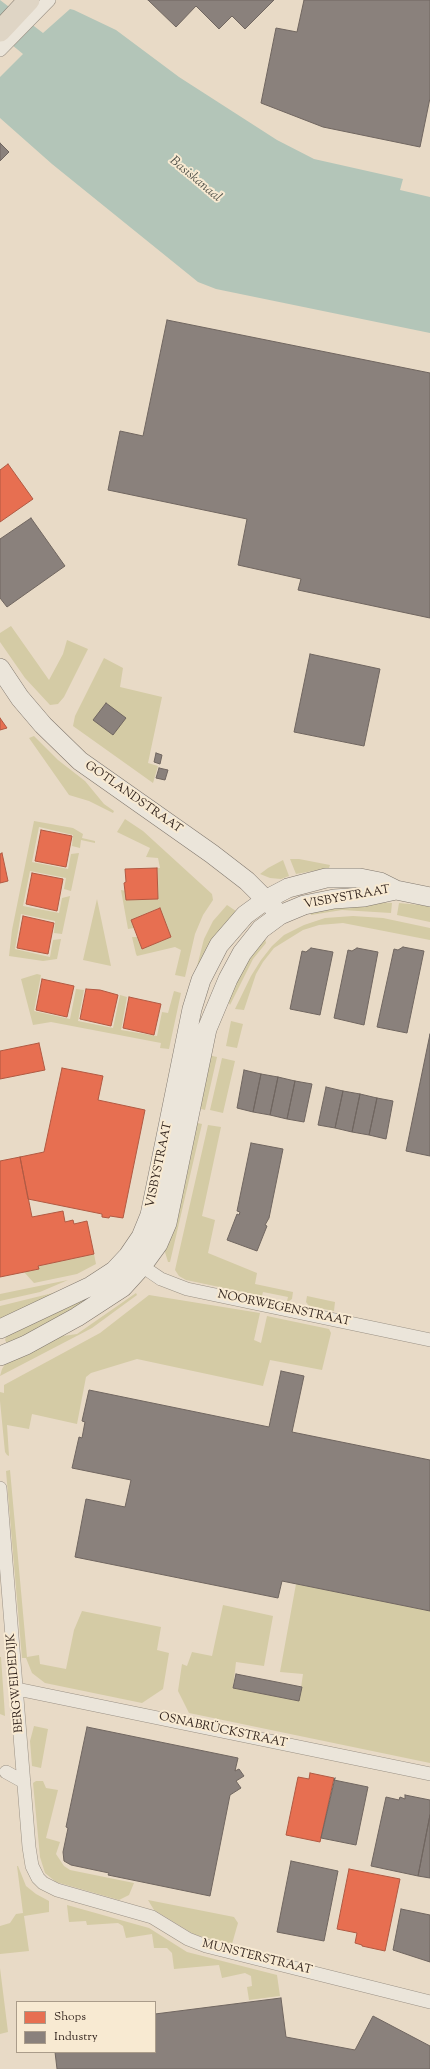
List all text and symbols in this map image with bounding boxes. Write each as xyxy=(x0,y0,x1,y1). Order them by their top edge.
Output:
water label: Basiskanaal xyxy=(166,154,224,206)
street label: GOTLANDSTRAAT xyxy=(82,759,184,837)
street label: VISBYSTRAAT xyxy=(303,883,391,913)
street label: VISBYSTRAAT xyxy=(144,1121,176,1209)
street label: NOORWEGENSTRAAT xyxy=(216,1288,352,1330)
street label: BERGWEIDEDIJK xyxy=(4,1633,28,1733)
street label: OSNABRÜCKSTRAAT xyxy=(157,1710,289,1752)
street label: MUNSTERSTRAAT xyxy=(201,1937,313,1979)
legend xyxy=(16,2001,156,2053)
text: Shops xyxy=(54,2008,86,2026)
text: Industry xyxy=(54,2028,98,2046)

